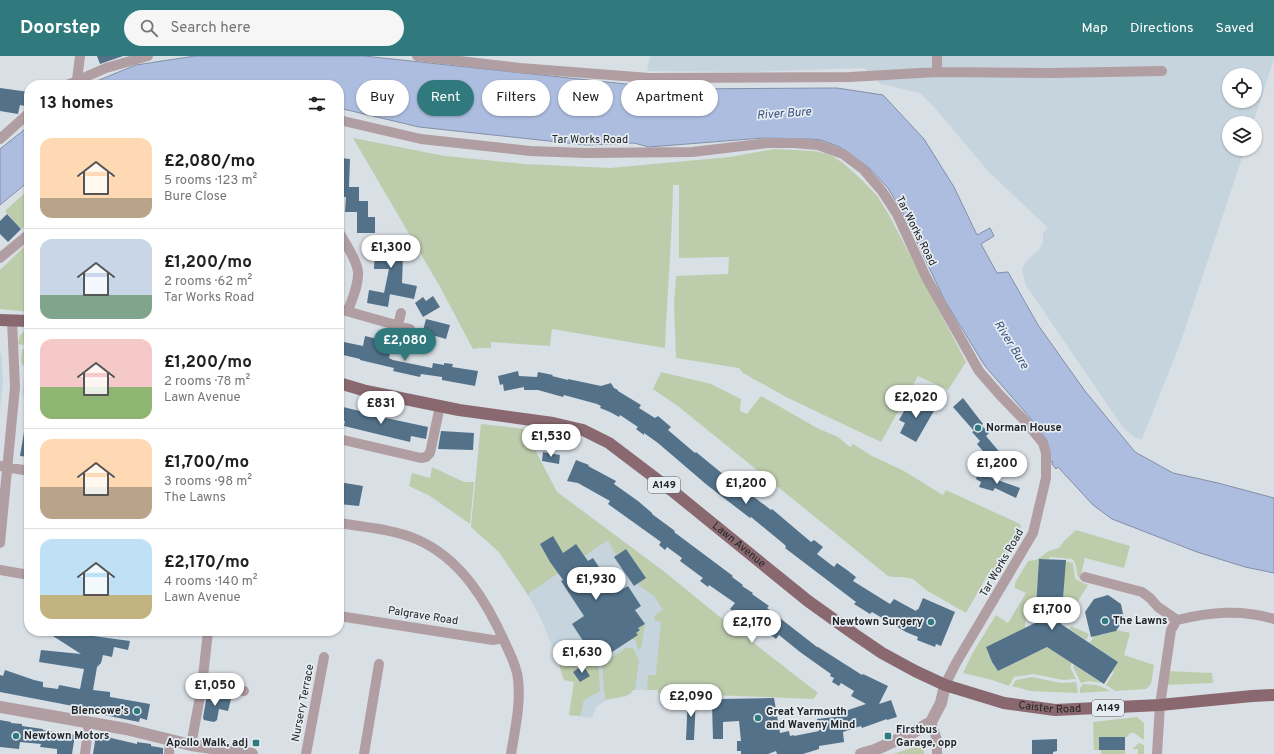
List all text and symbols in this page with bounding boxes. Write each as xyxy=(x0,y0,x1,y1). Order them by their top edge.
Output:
search box xyxy=(124,10,404,46)
text: Doorstep xyxy=(20,16,100,40)
icon: search xyxy=(138,17,160,39)
text: Search here xyxy=(170,19,251,38)
text: Map xyxy=(1082,20,1108,37)
text: Directions xyxy=(1130,20,1194,37)
text: Saved xyxy=(1216,20,1254,37)
map controls xyxy=(1222,68,1262,156)
button: locate xyxy=(1222,68,1262,108)
chip: Buy xyxy=(356,80,409,116)
chip: Rent xyxy=(417,80,474,116)
chip: Filters xyxy=(482,80,550,116)
chip: New xyxy=(558,80,613,116)
chip: Apartment xyxy=(621,80,718,116)
text: 13 homes xyxy=(40,93,114,115)
icon: filters xyxy=(306,93,328,115)
water label: River Bure xyxy=(756,104,813,124)
button: layers xyxy=(1222,116,1262,156)
street label: Tar Works Road xyxy=(552,133,628,147)
text: £2,080/mo xyxy=(164,151,255,173)
icon: home xyxy=(72,154,120,202)
text: 5 rooms · 123 m² xyxy=(164,173,257,189)
text: Bure Close xyxy=(164,189,227,205)
street label: Tar Works Road xyxy=(892,194,940,268)
pin: £1,300 xyxy=(358,235,424,269)
text: £1,300 xyxy=(370,240,412,256)
text: £1,200/mo xyxy=(164,252,252,274)
icon: home xyxy=(72,255,120,303)
text: 2 rooms · 62 m² xyxy=(164,274,252,290)
text: Tar Works Road xyxy=(164,290,254,306)
water label: River Bure xyxy=(990,318,1033,373)
pin: £2,080 xyxy=(372,328,438,362)
text: £2,080 xyxy=(383,333,427,349)
text: £1,200/mo xyxy=(164,352,252,374)
icon: home xyxy=(72,355,120,403)
text: 2 rooms · 78 m² xyxy=(164,374,250,390)
pin: £2,020 xyxy=(883,385,949,419)
text: Lawn Avenue xyxy=(164,390,241,406)
text: £2,020 xyxy=(894,390,938,406)
pin: £831 xyxy=(357,391,405,425)
text: £831 xyxy=(367,396,396,412)
place label: Norman House xyxy=(986,421,1062,435)
marker: Norman House xyxy=(973,423,983,433)
pin: £1,530 xyxy=(518,424,584,458)
text: £1,530 xyxy=(531,429,571,445)
pin: £1,200 xyxy=(964,451,1030,485)
text: £1,700/mo xyxy=(164,452,249,474)
icon: home xyxy=(72,455,120,503)
text: £1,200 xyxy=(976,456,1018,472)
pin: £1,200 xyxy=(713,471,779,505)
text: 3 rooms · 98 m² xyxy=(164,474,252,490)
text: £1,200 xyxy=(725,476,767,492)
road number: A149 xyxy=(648,477,680,493)
text: The Lawns xyxy=(164,490,226,506)
street label: Lawn Avenue xyxy=(709,519,769,571)
street label: Tar Works Road xyxy=(977,526,1027,600)
text: £2,170/mo xyxy=(164,552,250,574)
icon: home xyxy=(72,555,120,603)
pin: £1,930 xyxy=(563,567,629,601)
text: £1,930 xyxy=(576,572,616,588)
text: 4 rooms · 140 m² xyxy=(164,574,258,590)
text: Lawn Avenue xyxy=(164,590,241,606)
pin: £1,700 xyxy=(1019,597,1085,631)
text: £1,700 xyxy=(1032,602,1072,618)
street label: Palgrave Road xyxy=(387,604,459,628)
pin: £2,170 xyxy=(719,610,785,644)
place label: The Lawns xyxy=(1113,614,1168,628)
text: £2,170 xyxy=(732,615,772,631)
place label: Newtown Surgery xyxy=(832,615,923,629)
marker: The Lawns xyxy=(1100,616,1110,626)
marker: Newtown Surgery xyxy=(926,617,936,627)
pin: £1,630 xyxy=(549,640,615,674)
text: £1,630 xyxy=(562,645,602,661)
street label: Nursery Terrace xyxy=(289,663,317,743)
pin: £1,050 xyxy=(182,673,248,707)
text: £1,050 xyxy=(194,678,236,694)
pin: £2,090 xyxy=(658,684,724,718)
text: £2,090 xyxy=(669,689,713,705)
street label: Caister Road xyxy=(1017,698,1082,717)
road number: A149 xyxy=(1092,700,1124,716)
place label: Blencowe's xyxy=(71,704,129,718)
place label: Great Yarmouth and Waveny Mind xyxy=(766,705,855,732)
marker: Blencowe's xyxy=(132,706,142,716)
marker: Great Yarmouth and Waveny Mind xyxy=(753,713,763,723)
place label: Firstbus Garage, opp xyxy=(896,723,957,750)
place label: Newtown Motors xyxy=(24,729,110,743)
marker: Newtown Motors xyxy=(11,731,21,741)
marker: Firstbus Garage, opp xyxy=(883,731,893,741)
place label: Apollo Walk, adj xyxy=(166,736,248,750)
marker: Apollo Walk, adj xyxy=(251,738,261,748)

